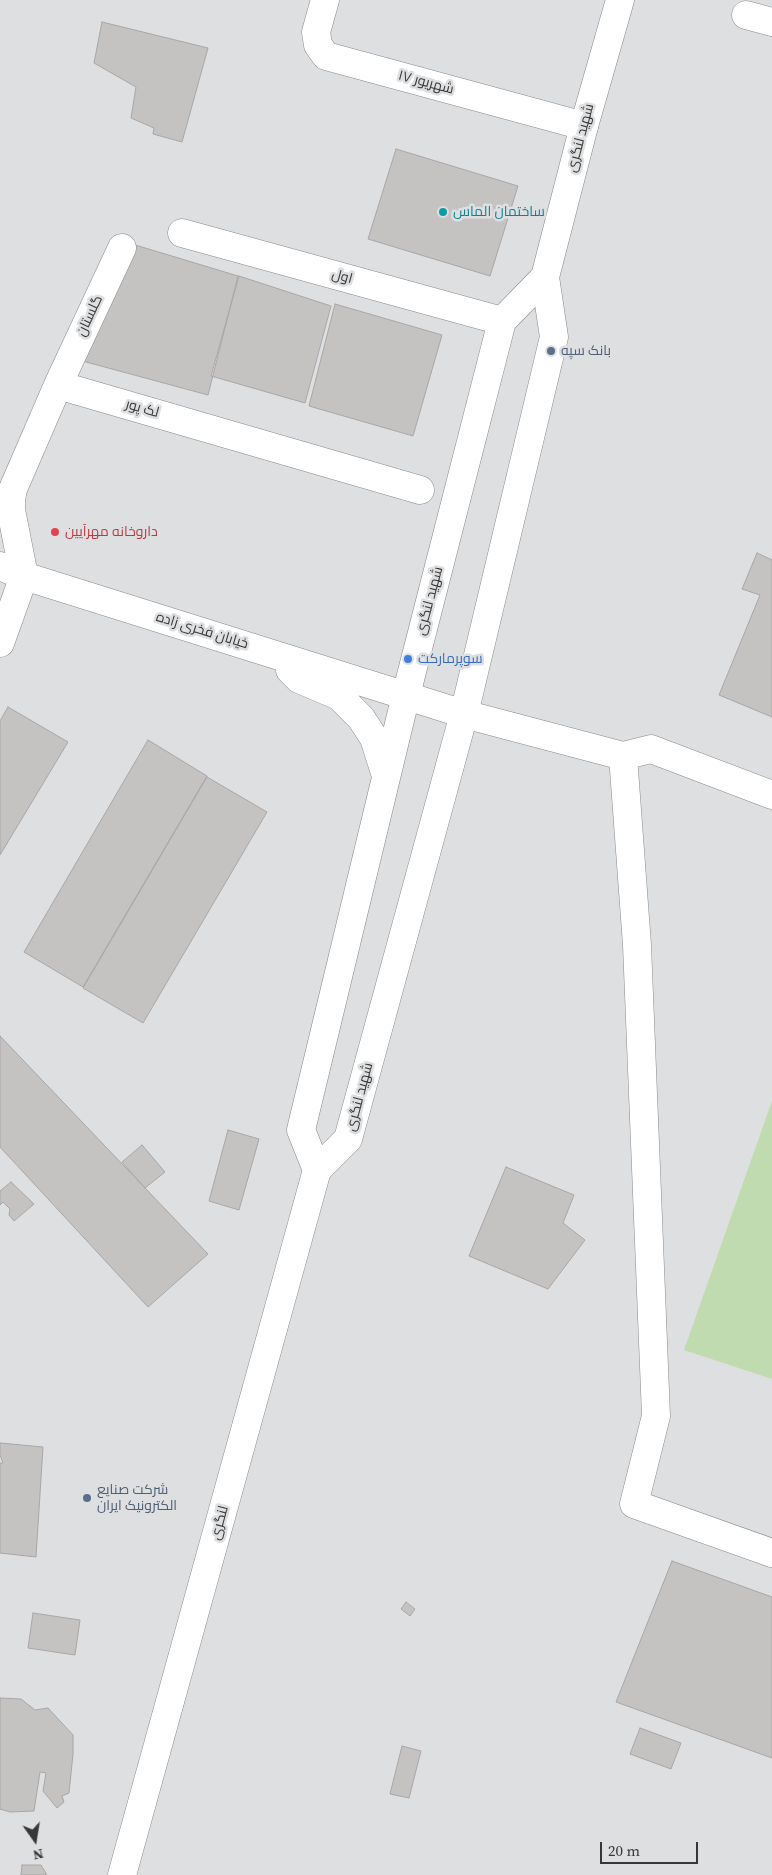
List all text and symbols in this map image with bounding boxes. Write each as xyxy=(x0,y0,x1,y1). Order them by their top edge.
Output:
street label: ۱۷ شهریور xyxy=(396,68,456,98)
street label: شهید لنگری xyxy=(564,102,598,174)
place label: ساختمان الماس xyxy=(453,204,545,220)
marker: ساختمان الماس xyxy=(437,206,449,218)
street label: اول xyxy=(330,266,354,288)
street label: گلستان xyxy=(73,293,107,339)
place label: بانک سپه xyxy=(561,343,611,359)
marker: بانک سپه xyxy=(545,345,557,357)
street label: لک پور xyxy=(123,396,161,422)
place label: داروخانه مهرآیین xyxy=(65,524,158,540)
marker: داروخانه مهرآیین xyxy=(49,526,61,538)
street label: شهید لنگری xyxy=(413,565,447,637)
street label: خیابان فخری زاده xyxy=(154,609,250,653)
place label: سوپرمارکت xyxy=(418,651,483,667)
marker: سوپرمارکت xyxy=(402,653,414,665)
street label: شهید لنگری xyxy=(343,1061,377,1133)
place label: شرکت صنایع الکترونیک ایران xyxy=(97,1482,177,1514)
marker: شرکت صنایع الکترونیک ایران xyxy=(81,1492,93,1504)
street label: لنگری xyxy=(207,1504,233,1542)
north arrow xyxy=(10,1815,60,1865)
scale bar xyxy=(602,1832,700,1864)
text: 20 m xyxy=(608,1840,640,1861)
text: N xyxy=(31,1844,46,1866)

